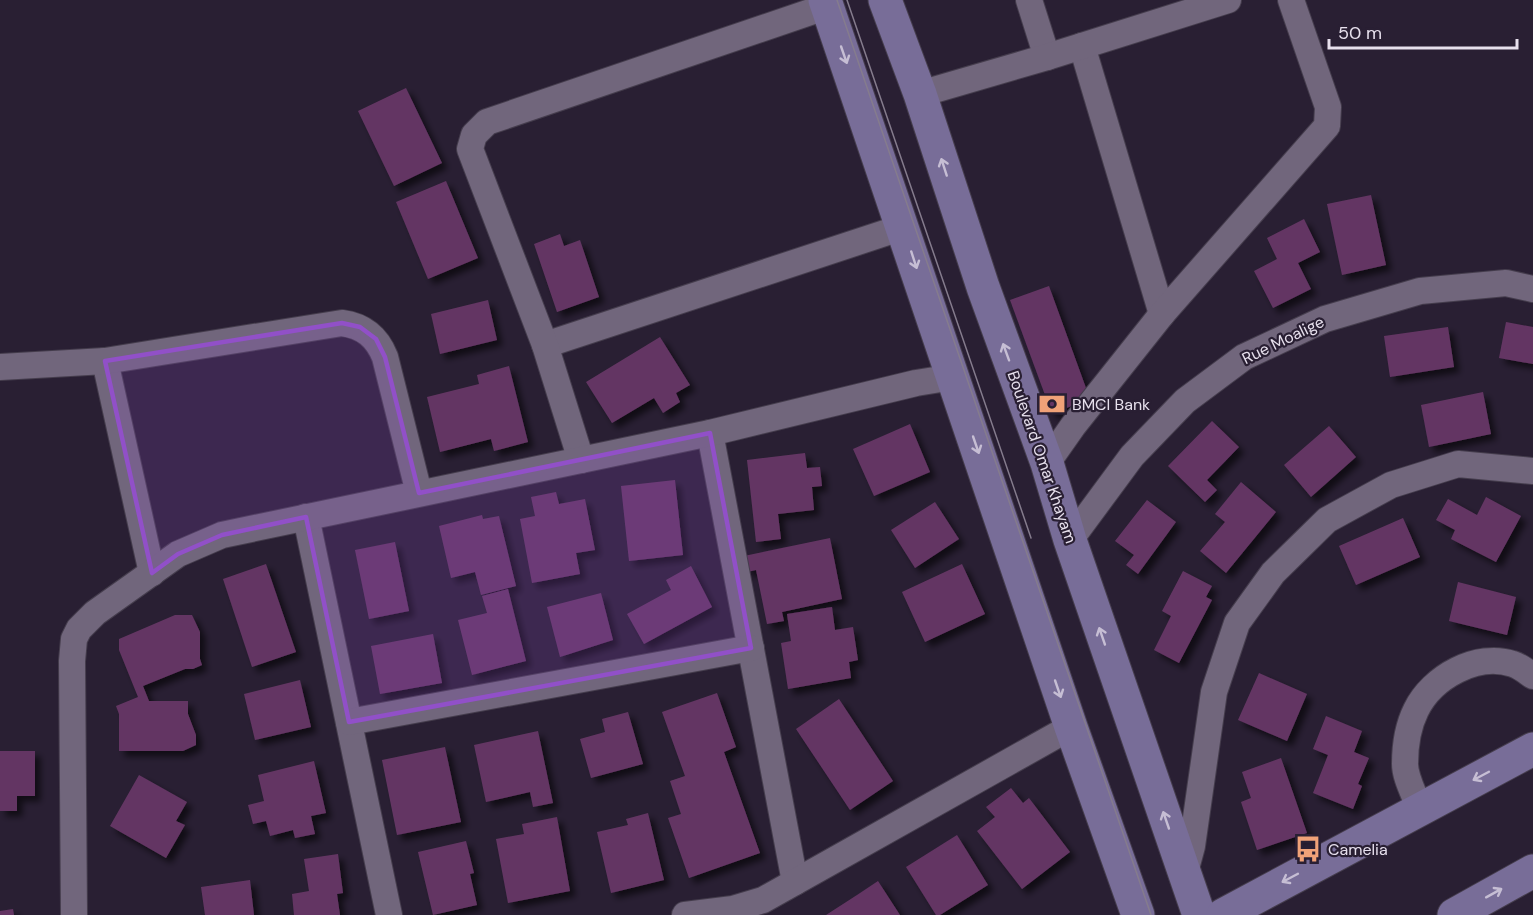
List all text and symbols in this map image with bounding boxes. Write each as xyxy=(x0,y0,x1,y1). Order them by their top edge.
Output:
scale bar xyxy=(1329,12,1516,50)
text: 50 m xyxy=(1338,21,1382,45)
one-way arrow xyxy=(840,45,851,64)
one-way arrow xyxy=(938,158,949,177)
one-way arrow xyxy=(910,250,921,269)
street label: Rue Moalige xyxy=(1238,311,1328,369)
one-way arrow xyxy=(1000,343,1011,361)
street label: Boulevard Omar Khayam xyxy=(1003,368,1081,546)
bank icon: BMCI Bank xyxy=(1037,389,1067,419)
place label: BMCI Bank xyxy=(1072,394,1150,415)
one-way arrow xyxy=(971,435,982,454)
one-way arrow xyxy=(1096,627,1107,646)
one-way arrow xyxy=(1053,679,1064,698)
one-way arrow xyxy=(1473,770,1490,782)
one-way arrow xyxy=(1160,811,1171,830)
bus stop icon: Camelia xyxy=(1293,834,1323,864)
place label: Camelia xyxy=(1328,839,1388,860)
one-way arrow xyxy=(1282,873,1300,884)
one-way arrow xyxy=(1485,887,1502,899)

